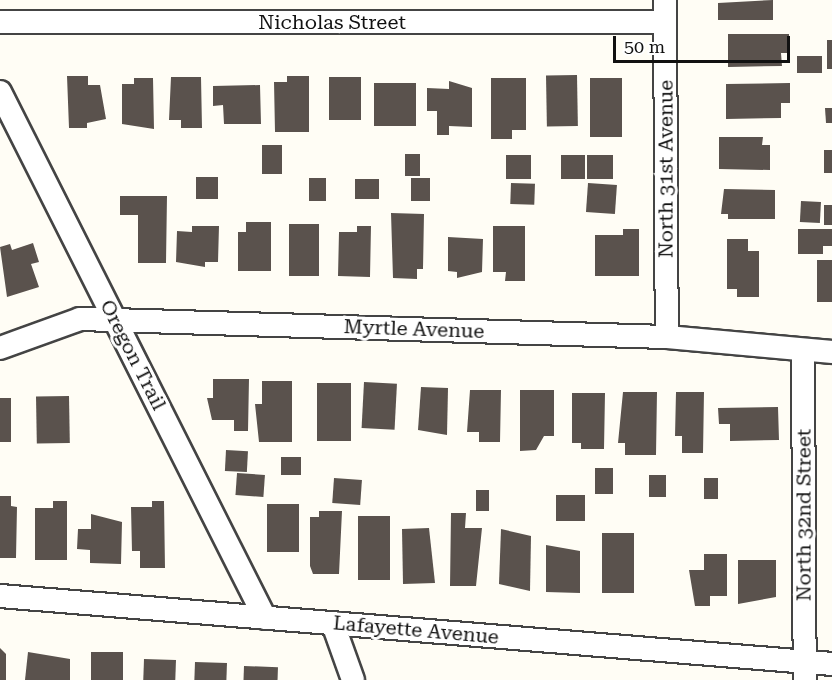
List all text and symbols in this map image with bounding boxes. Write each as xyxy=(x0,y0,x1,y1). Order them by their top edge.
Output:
street label: Nicholas Street xyxy=(258,10,406,34)
scale bar xyxy=(616,24,793,62)
text: 50 m xyxy=(624,36,665,57)
street label: North 31st Avenue xyxy=(654,80,678,258)
street label: Oregon Trail xyxy=(95,296,171,414)
street label: Myrtle Avenue xyxy=(343,315,485,343)
street label: North 32nd Street xyxy=(792,429,816,601)
street label: Lafayette Avenue xyxy=(332,611,500,649)

